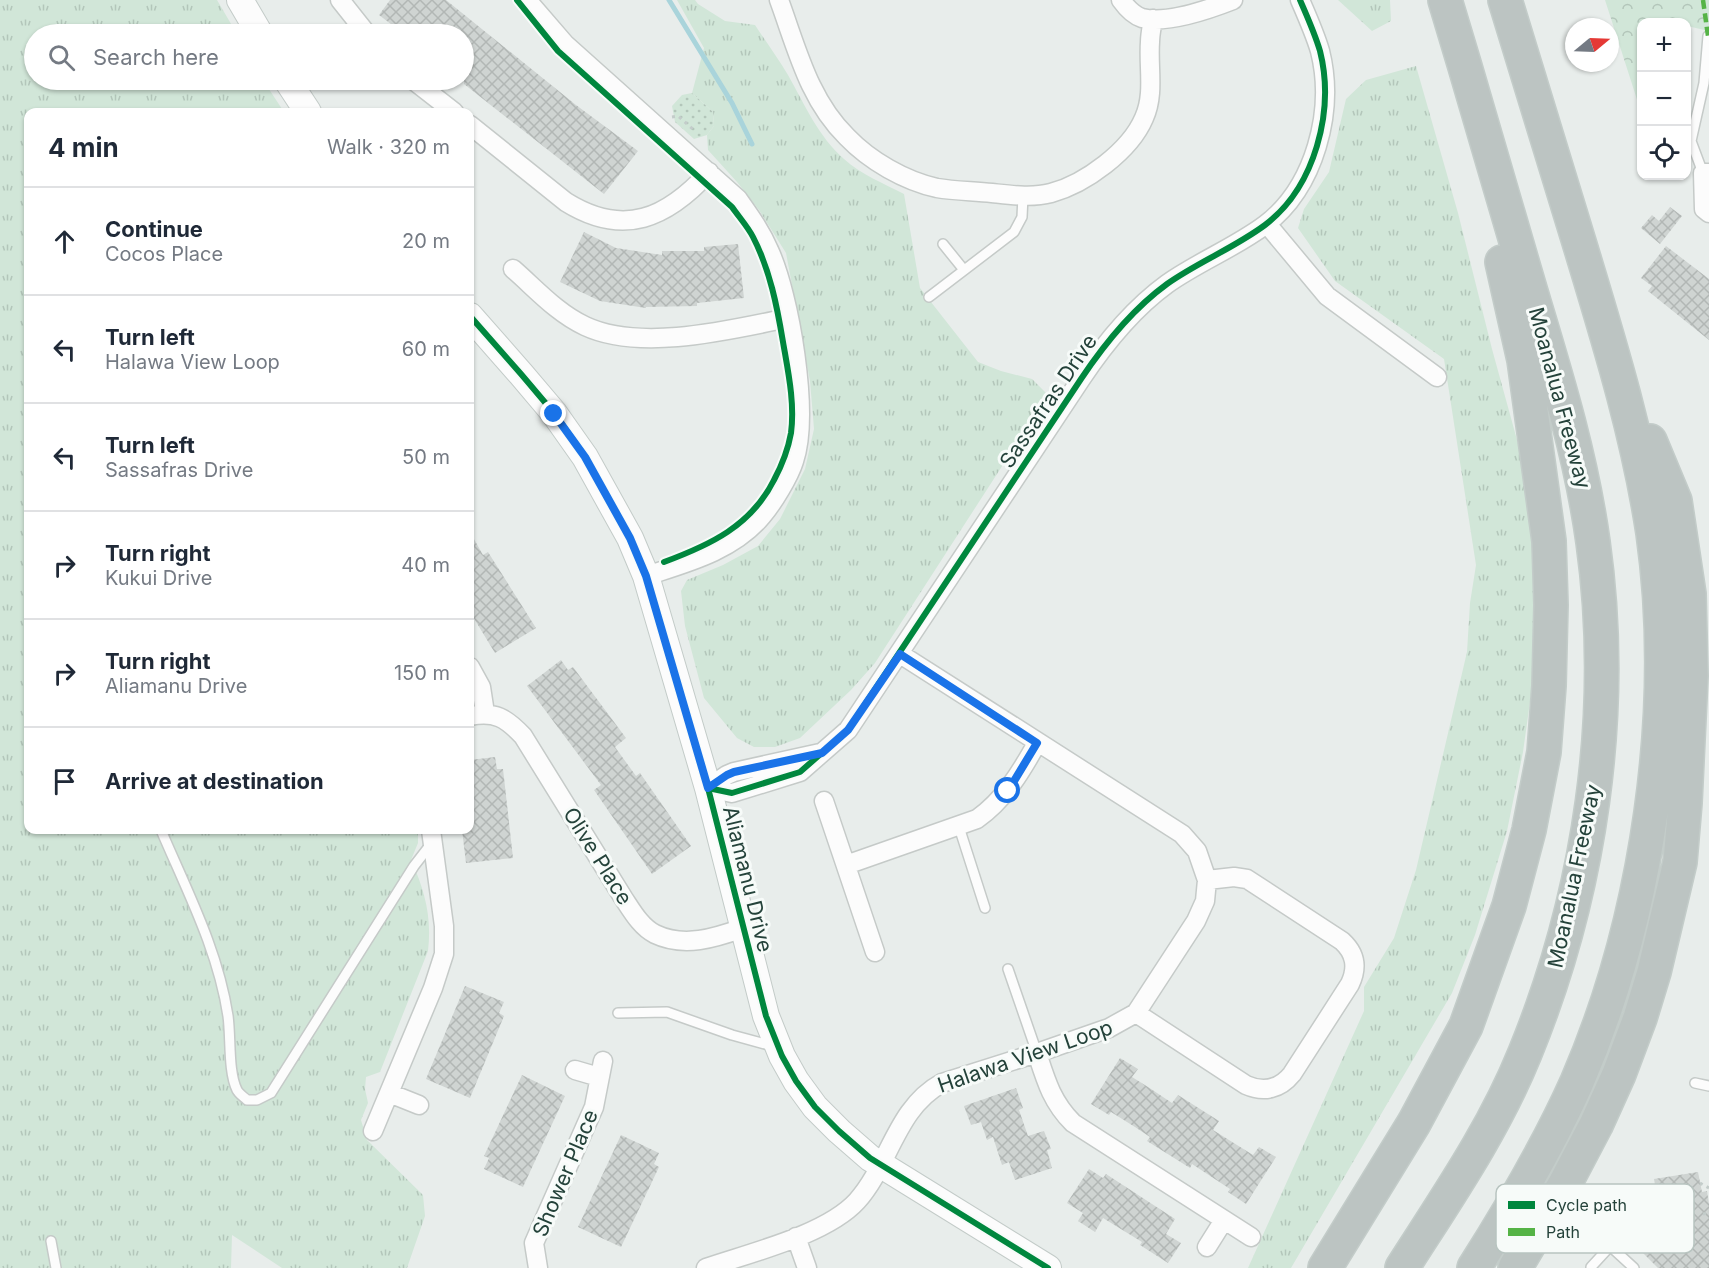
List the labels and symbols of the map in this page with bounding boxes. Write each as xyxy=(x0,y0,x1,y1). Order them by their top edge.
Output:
north arrow xyxy=(1565,18,1619,72)
street label: Moanalua Freeway xyxy=(1524,305,1596,492)
street label: Sassafras Drive xyxy=(994,329,1102,473)
route end xyxy=(540,400,566,426)
route start xyxy=(994,777,1020,803)
street label: Moanalua Freeway xyxy=(1542,782,1606,970)
street label: Olive Place xyxy=(558,803,638,909)
street label: Aliamanu Drive xyxy=(718,803,778,955)
street label: Halawa View Loop xyxy=(934,1014,1116,1098)
street label: Shower Place xyxy=(527,1106,603,1240)
legend xyxy=(1496,1184,1694,1253)
text: Cycle path xyxy=(1546,1195,1627,1215)
text: Path xyxy=(1546,1222,1580,1242)

